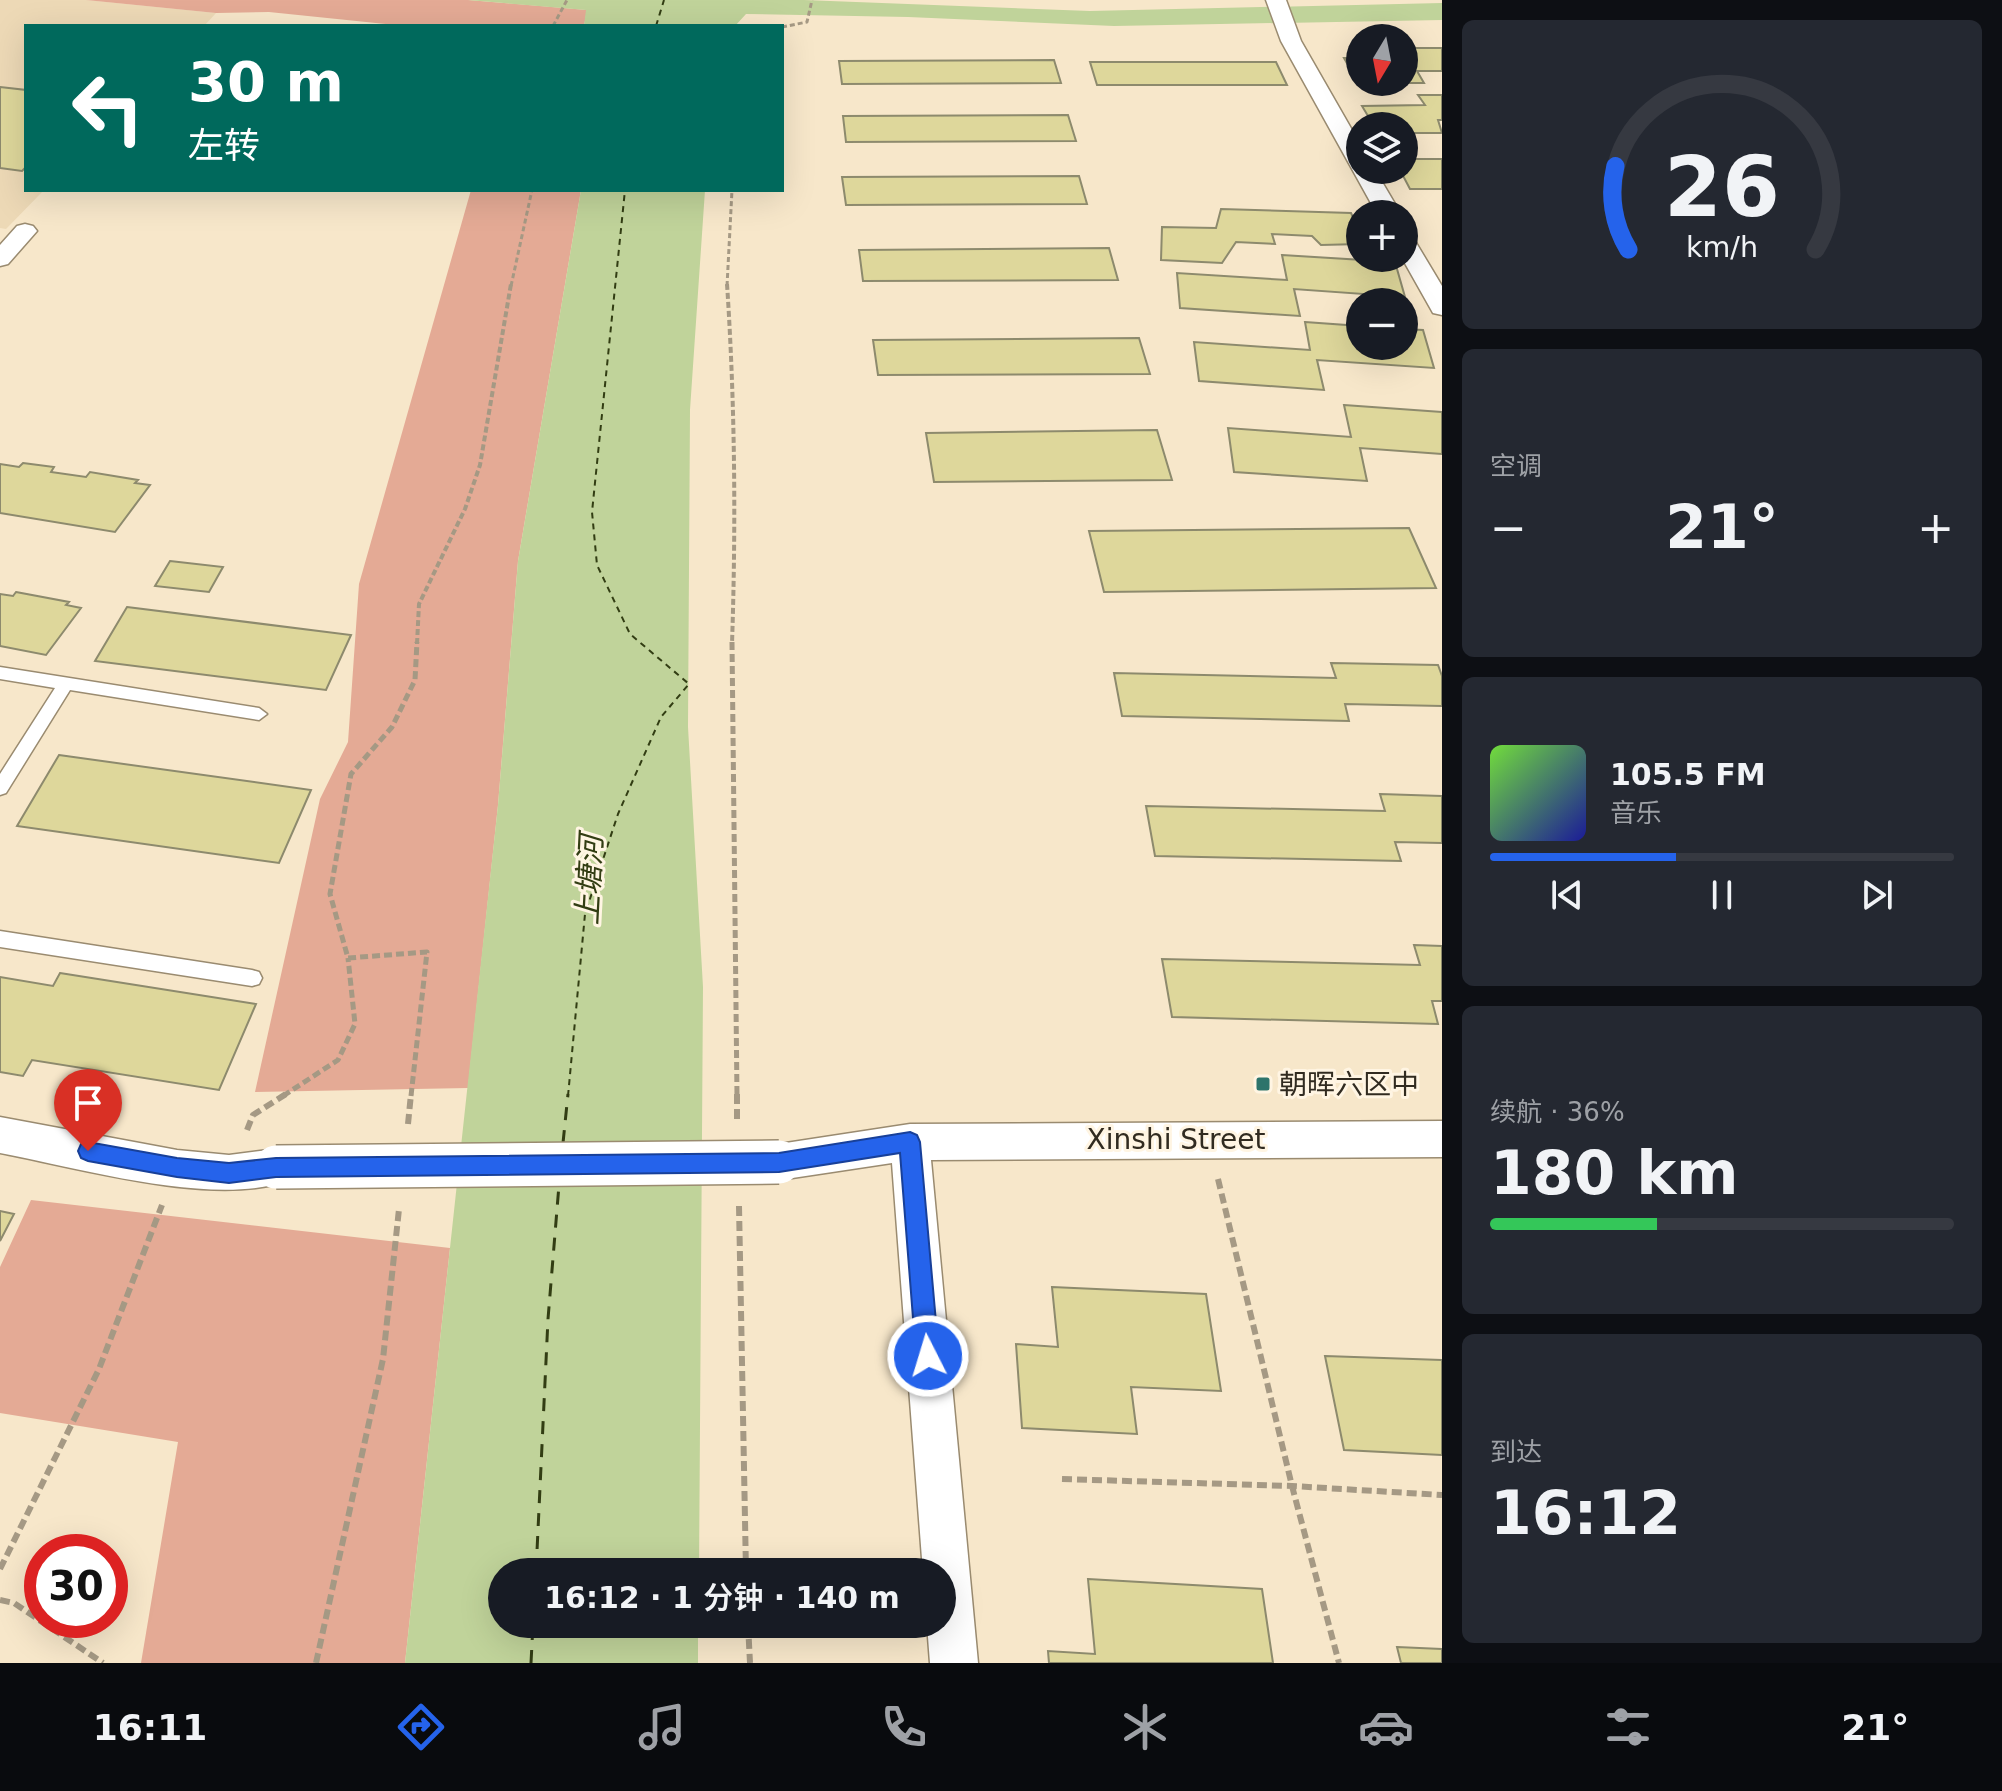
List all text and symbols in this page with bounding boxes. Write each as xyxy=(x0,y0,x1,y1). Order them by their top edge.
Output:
north arrow xyxy=(1346,24,1418,96)
map controls xyxy=(1346,24,1418,360)
text: 30 m xyxy=(188,49,344,114)
icon: left xyxy=(56,56,160,160)
button: layers xyxy=(1346,112,1418,184)
text: 左转 xyxy=(188,125,260,166)
text: 26 xyxy=(1664,139,1780,236)
button: + xyxy=(1346,200,1418,272)
text: km/h xyxy=(1686,230,1758,264)
button: − xyxy=(1346,288,1418,360)
text: 空调 xyxy=(1490,451,1542,481)
text: 21° xyxy=(1665,492,1779,562)
text: − xyxy=(1490,502,1527,553)
text: + xyxy=(1917,502,1954,553)
text: 105.5 FM xyxy=(1610,757,1766,792)
text: 音乐 xyxy=(1610,798,1662,828)
water label: 上塘河 xyxy=(569,829,609,926)
icon: previous xyxy=(1545,873,1589,917)
icon: pause xyxy=(1700,873,1744,917)
icon: next xyxy=(1855,873,1899,917)
place label: 朝晖六区中 xyxy=(1279,1068,1419,1101)
pin xyxy=(54,1069,122,1151)
marker: 朝晖六区中 xyxy=(1254,1075,1272,1093)
icon: arrive xyxy=(66,1081,110,1125)
text: 续航 · 36% xyxy=(1490,1097,1625,1127)
street label: Xinshi Street xyxy=(1087,1123,1265,1156)
text: 180 km xyxy=(1490,1138,1739,1208)
position arrow xyxy=(886,1314,970,1398)
text: 到达 xyxy=(1490,1437,1542,1467)
text: 16:12 xyxy=(1490,1478,1681,1548)
speed limit sign: 30 xyxy=(24,1534,128,1638)
text: 16:12 · 1 分钟 · 140 m xyxy=(544,1580,900,1615)
icon: directions xyxy=(393,1699,449,1755)
icon: music xyxy=(634,1699,690,1755)
icon: phone xyxy=(876,1699,932,1755)
icon: climate xyxy=(1117,1699,1173,1755)
icon: car xyxy=(1358,1699,1414,1755)
icon: filters xyxy=(1600,1699,1656,1755)
text: 16:11 xyxy=(93,1707,207,1748)
text: 21° xyxy=(1841,1707,1909,1748)

